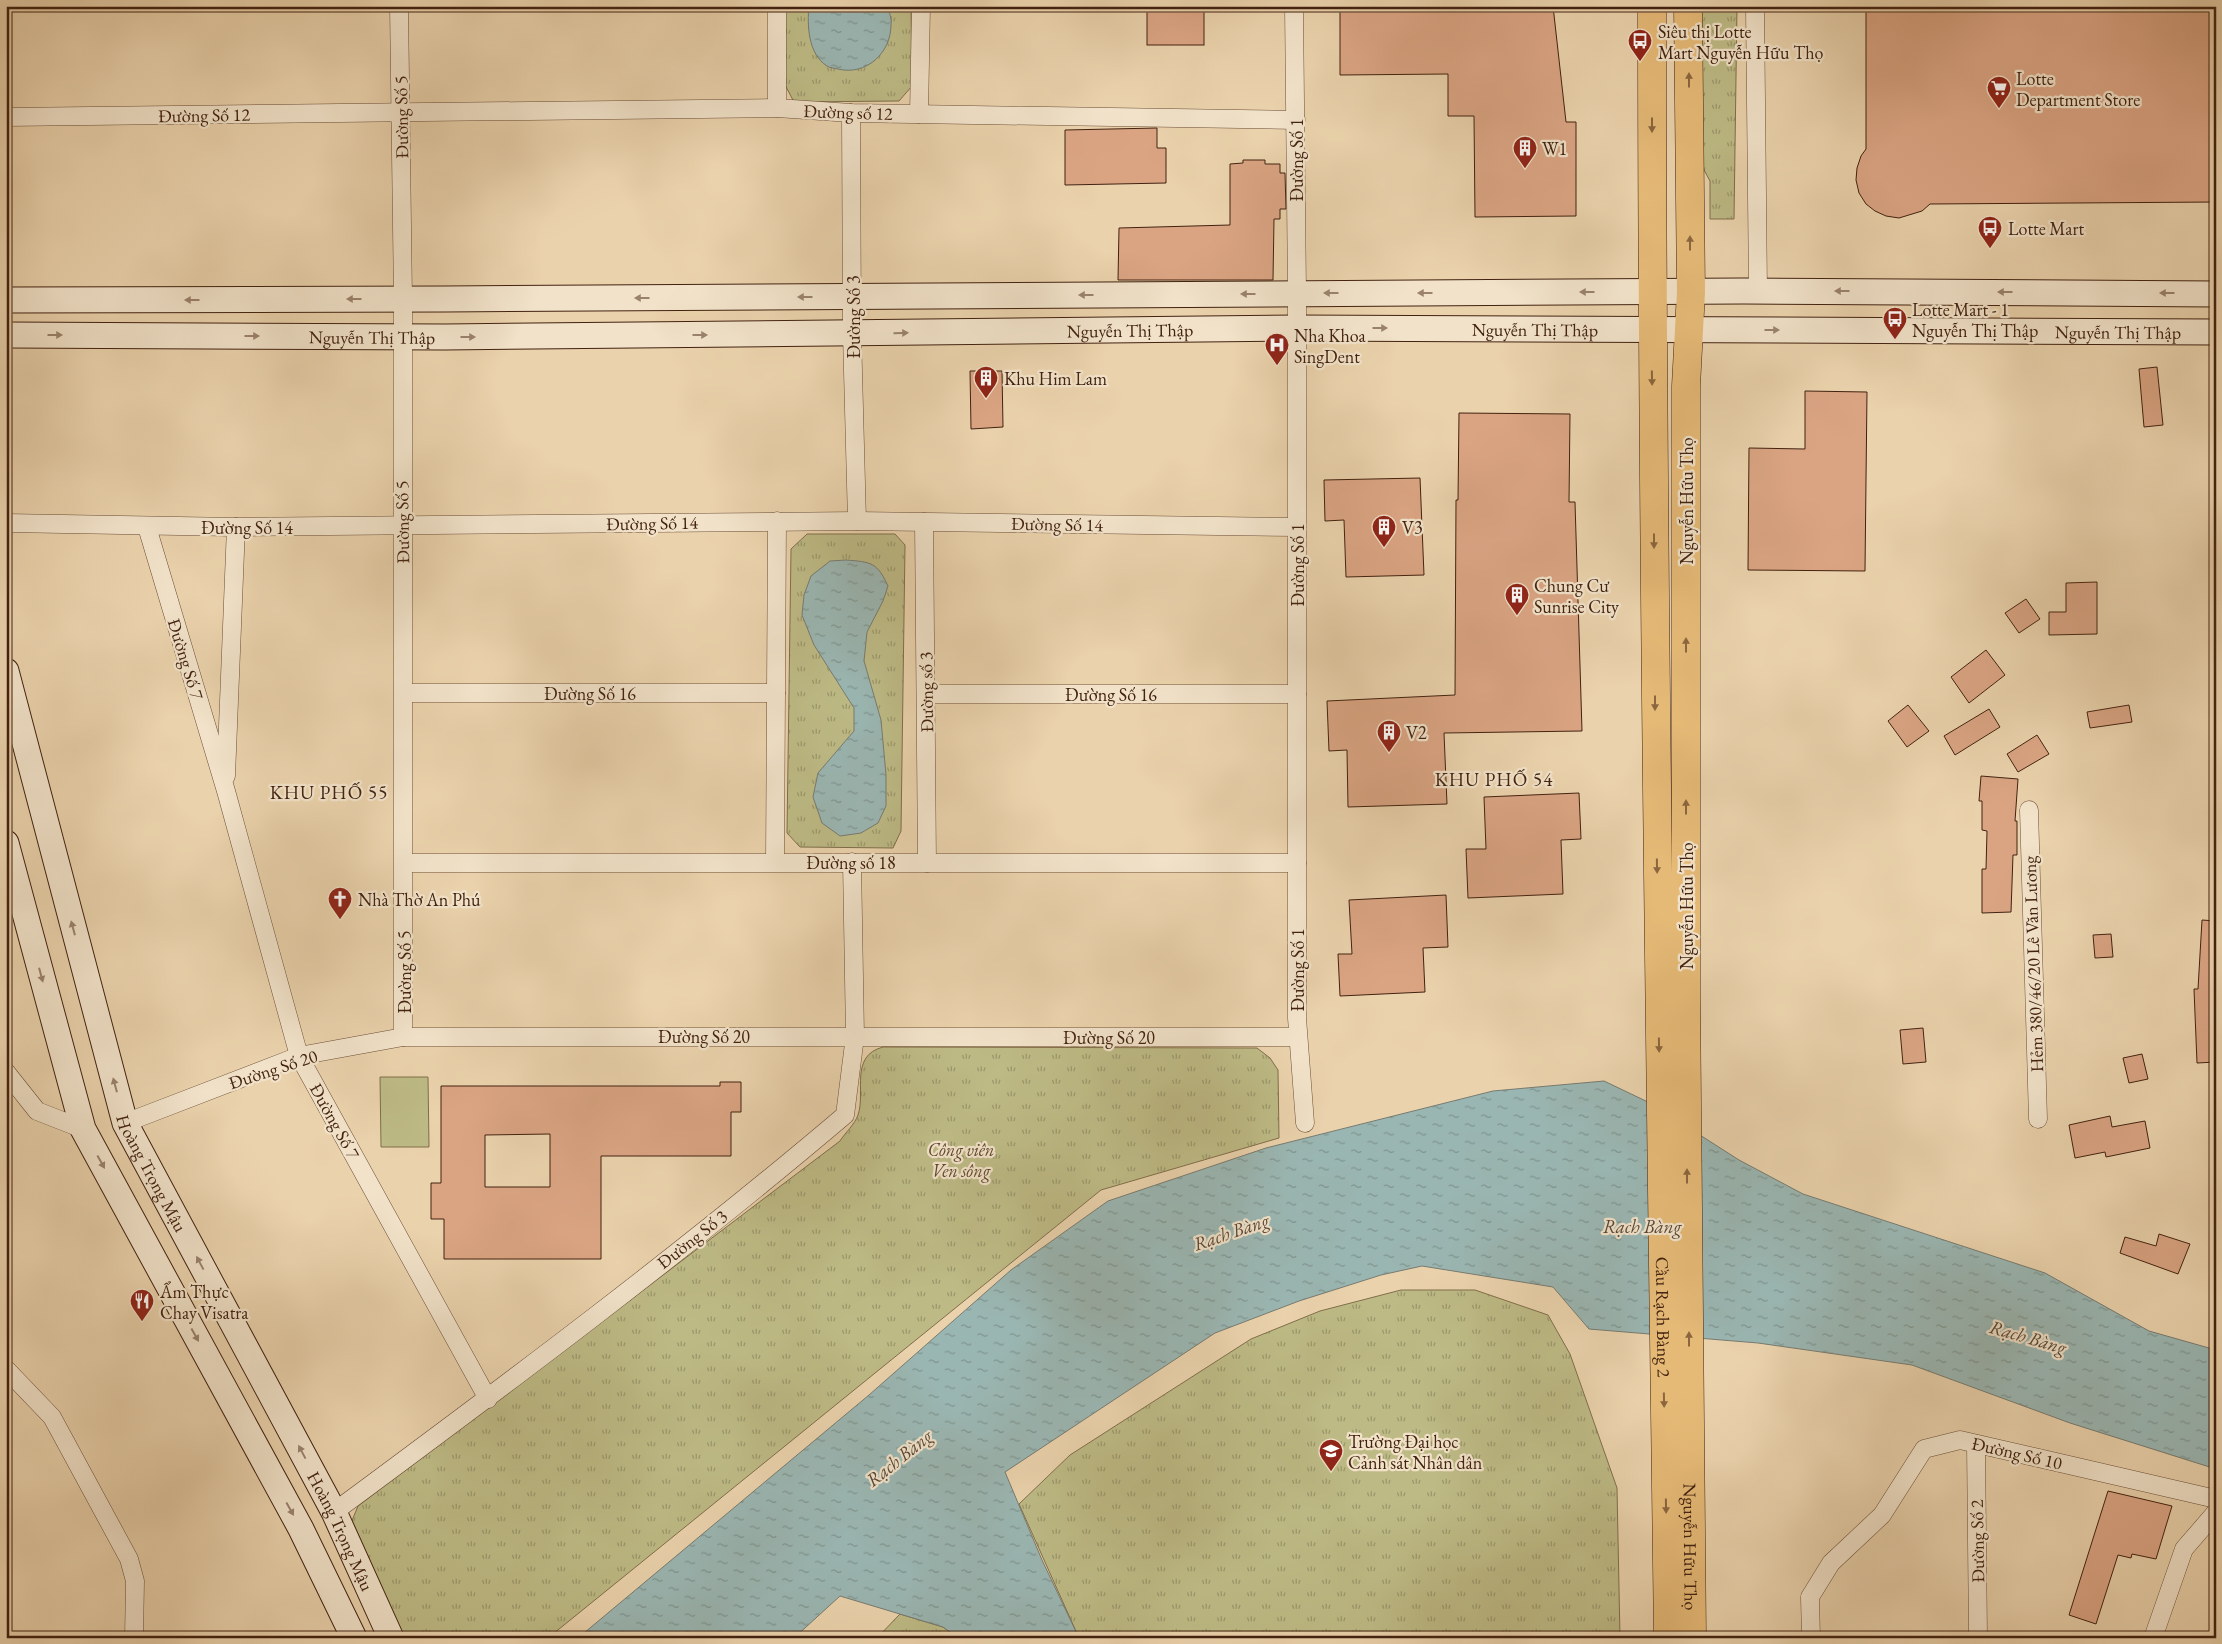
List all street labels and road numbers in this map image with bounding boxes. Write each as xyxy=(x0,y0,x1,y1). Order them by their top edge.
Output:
street label: Đường Số 5 xyxy=(389,75,413,159)
street label: Đường số 12 xyxy=(803,99,893,125)
street label: Đường Số 12 xyxy=(158,103,250,127)
street label: Đường Số 1 xyxy=(1285,118,1308,202)
street label: Đường Số 3 xyxy=(842,275,865,359)
street label: Nguyễn Thị Thập xyxy=(1472,317,1598,341)
street label: Nguyễn Thị Thập xyxy=(1067,318,1193,342)
street label: Nguyễn Thị Thập xyxy=(2055,320,2181,343)
street label: Nguyễn Thị Thập xyxy=(309,325,435,348)
street label: Nguyễn Hữu Thọ xyxy=(1675,437,1698,565)
street label: Đường Số 5 xyxy=(390,480,414,564)
street label: Đường Số 14 xyxy=(606,511,698,535)
street label: Đường Số 14 xyxy=(1011,512,1103,536)
street label: Đường Số 14 xyxy=(201,516,293,539)
street label: Đường Số 1 xyxy=(1286,523,1309,607)
street label: Đường Số 7 xyxy=(163,616,209,703)
street label: Đường số 3 xyxy=(914,651,938,733)
street label: Đường Số 16 xyxy=(544,682,636,705)
street label: Đường Số 16 xyxy=(1065,683,1157,706)
street label: Nguyễn Hữu Thọ xyxy=(1675,842,1698,970)
street label: Đường số 18 xyxy=(806,851,896,874)
street label: Hẻm 380/46/20 Lê Văn Lương xyxy=(2018,855,2048,1073)
street label: Đường Số 1 xyxy=(1286,928,1309,1012)
street label: Đường Số 5 xyxy=(393,930,416,1014)
street label: Đường Số 20 xyxy=(658,1025,750,1048)
street label: Đường Số 20 xyxy=(1063,1026,1155,1049)
street label: Đường Số 20 xyxy=(226,1044,321,1094)
street label: Đường Số 7 xyxy=(305,1079,365,1163)
street label: Hoàng Trọng Mậu xyxy=(112,1112,193,1236)
street label: Đường Số 3 xyxy=(652,1204,732,1274)
street label: Cầu Rạch Bàng 2 xyxy=(1651,1256,1676,1378)
street label: Đường Số 10 xyxy=(1970,1431,2065,1475)
street label: Hoàng Trọng Mậu xyxy=(303,1467,380,1595)
street label: Nguyễn Hữu Thọ xyxy=(1679,1483,1703,1611)
street label: Đường Số 2 xyxy=(1965,1499,1989,1583)

